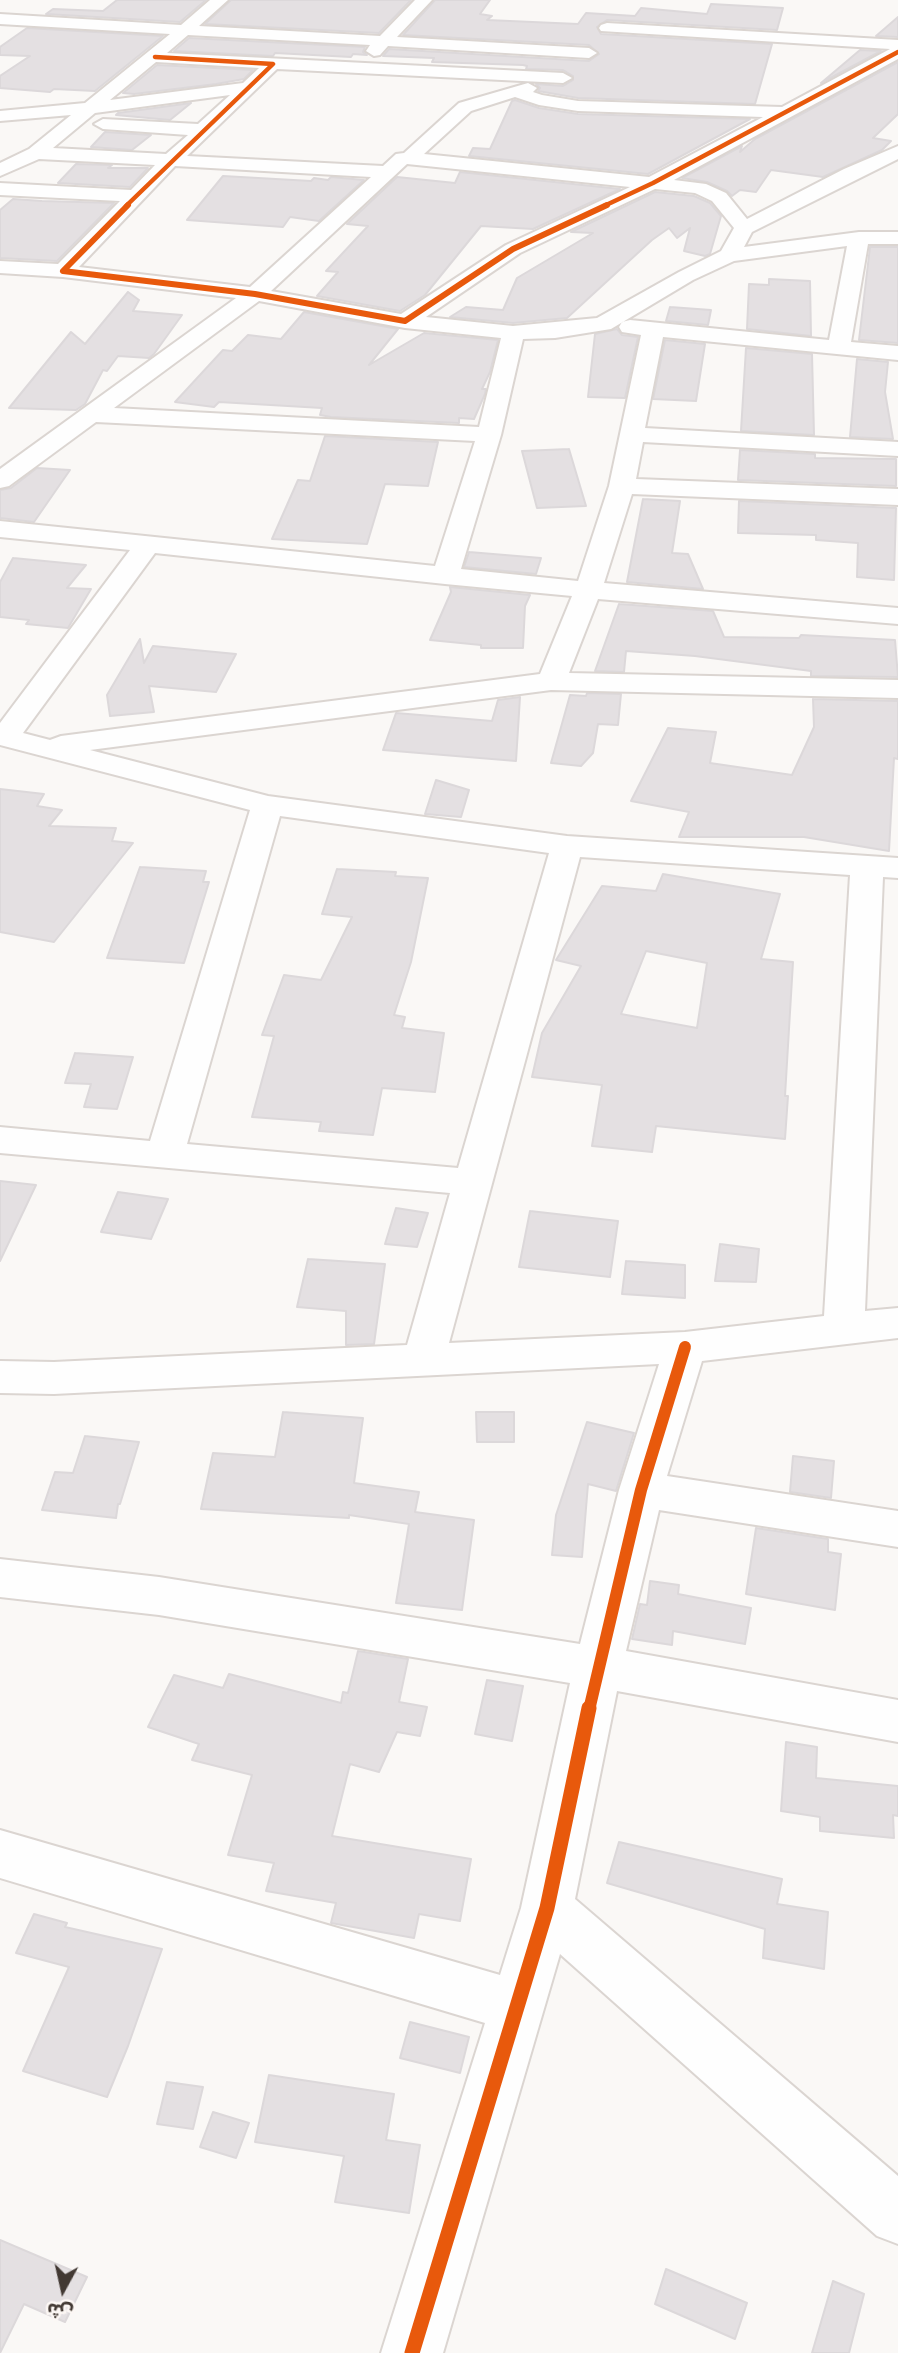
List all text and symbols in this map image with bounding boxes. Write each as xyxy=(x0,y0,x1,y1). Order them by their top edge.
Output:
north arrow xyxy=(28,2255,98,2325)
text: ش xyxy=(46,2298,74,2324)

